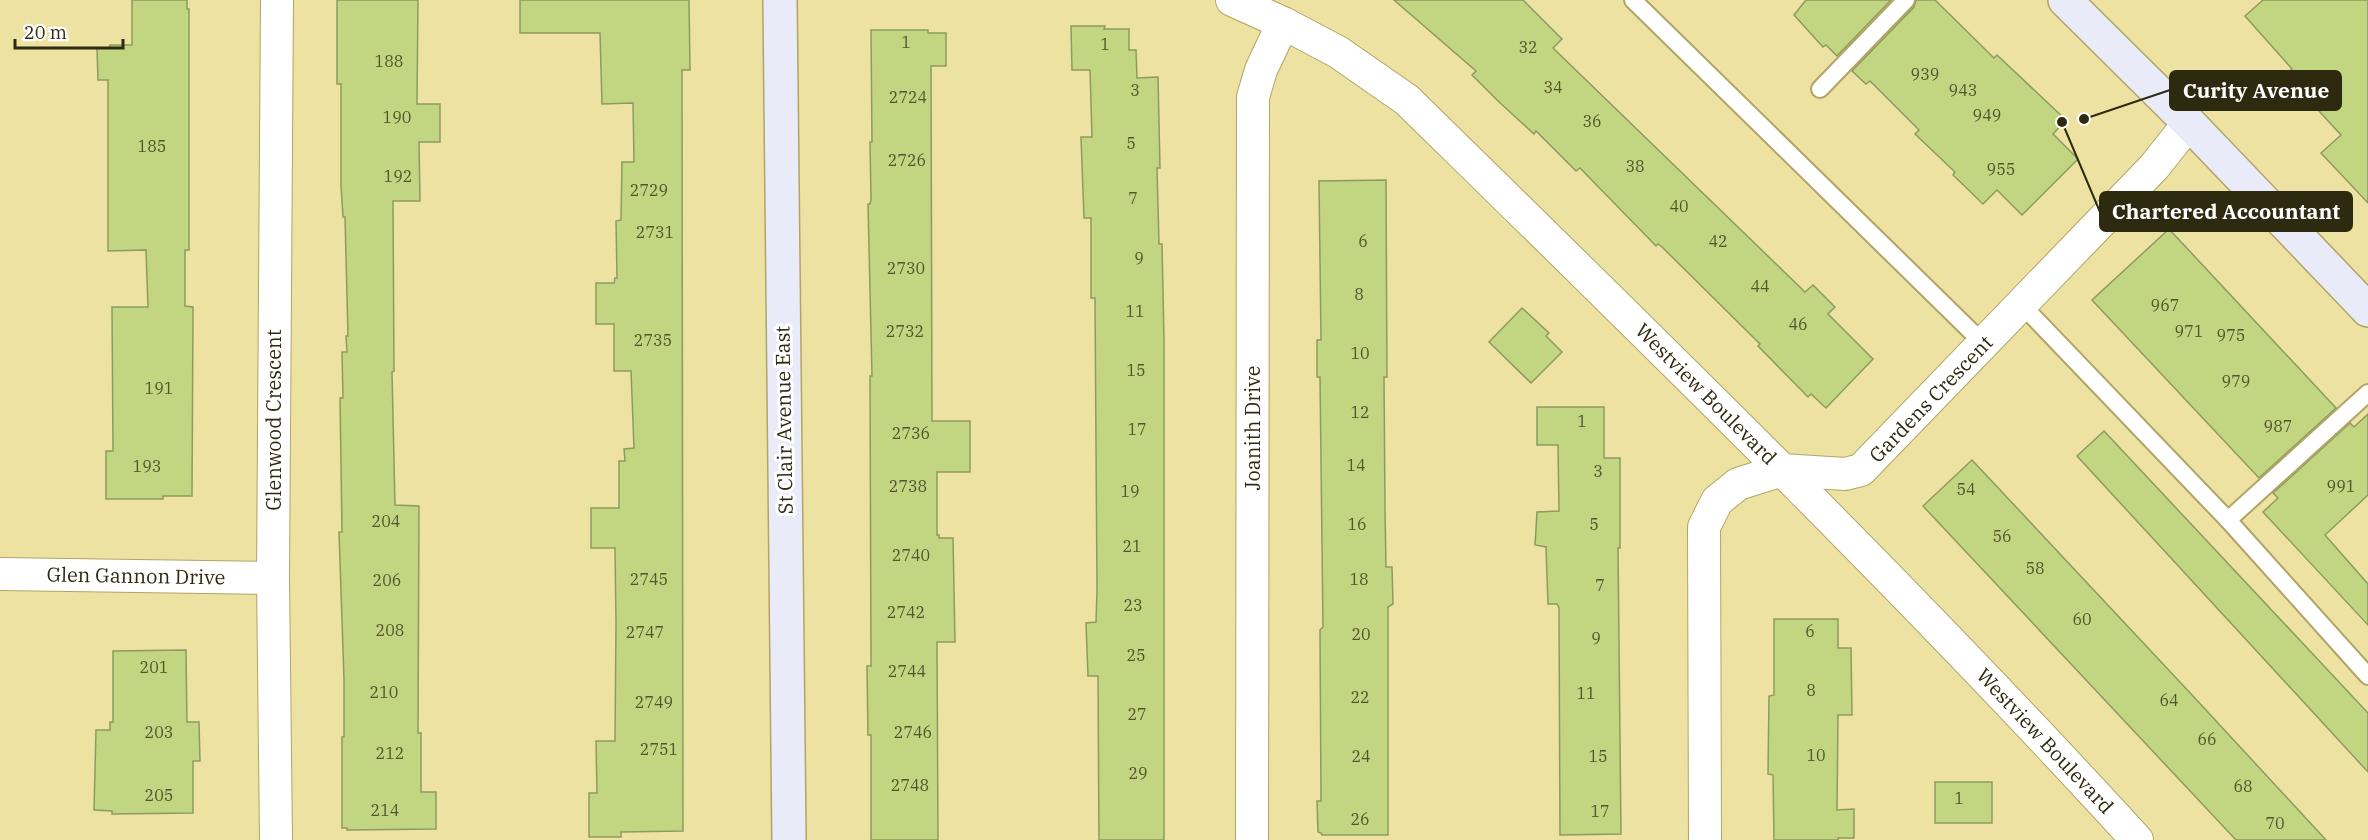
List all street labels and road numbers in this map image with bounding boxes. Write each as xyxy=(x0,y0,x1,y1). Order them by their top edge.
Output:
street label: Westview Boulevard xyxy=(1630,317,1783,470)
street label: St Clair Avenue East xyxy=(768,326,799,514)
street label: Glenwood Crescent xyxy=(260,329,287,511)
street label: Gardens Crescent xyxy=(1863,329,1998,468)
street label: Joanith Drive xyxy=(1239,365,1266,491)
street label: Glen Gannon Drive xyxy=(46,560,226,591)
street label: Westview Boulevard xyxy=(1971,662,2120,819)

